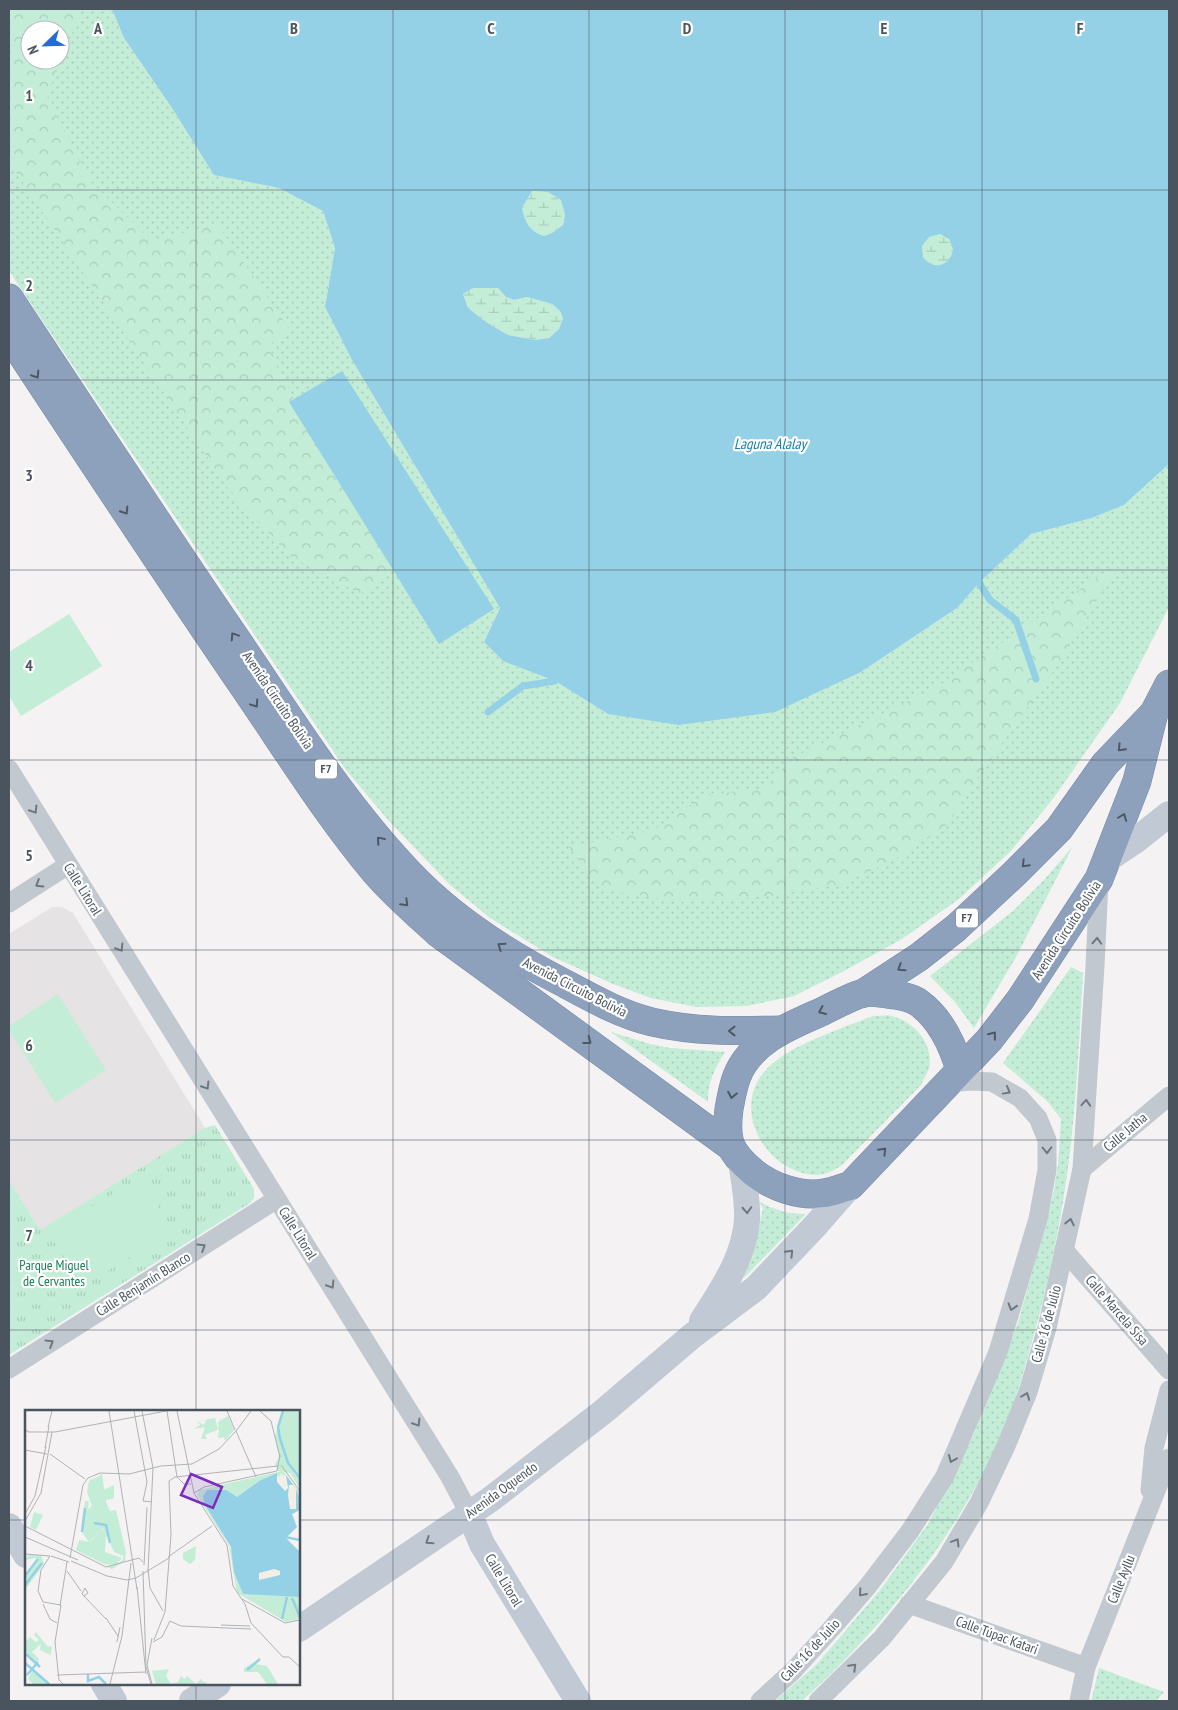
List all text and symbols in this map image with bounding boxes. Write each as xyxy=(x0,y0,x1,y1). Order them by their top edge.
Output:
text: A xyxy=(93,18,103,38)
text: B xyxy=(290,18,298,38)
text: C xyxy=(487,18,495,38)
text: D xyxy=(683,18,692,38)
text: E xyxy=(881,18,888,38)
text: F xyxy=(1077,18,1084,38)
north arrow xyxy=(20,20,70,70)
text: N xyxy=(23,43,43,57)
text: 1 xyxy=(25,85,33,105)
text: 2 xyxy=(25,275,33,295)
one-way arrow xyxy=(29,370,39,379)
water label: Laguna Alalay xyxy=(734,434,808,453)
text: 3 xyxy=(25,465,33,485)
one-way arrow xyxy=(119,506,128,515)
one-way arrow xyxy=(231,633,241,642)
street label: Avenida Circuito Bolivia xyxy=(239,648,317,752)
text: 4 xyxy=(25,655,33,675)
one-way arrow xyxy=(249,698,258,708)
one-way arrow xyxy=(1118,743,1127,752)
road number: F7 xyxy=(315,760,337,779)
one-way arrow xyxy=(28,805,38,814)
one-way arrow xyxy=(1116,813,1127,822)
one-way arrow xyxy=(377,836,386,845)
text: 5 xyxy=(25,845,33,865)
one-way arrow xyxy=(1022,858,1031,867)
street label: Calle Litoral xyxy=(60,859,107,919)
street label: Avenida Circuito Bolivia xyxy=(1027,877,1105,983)
one-way arrow xyxy=(35,878,44,887)
one-way arrow xyxy=(399,898,408,907)
road number: F7 xyxy=(956,908,978,928)
one-way arrow xyxy=(1091,936,1102,944)
one-way arrow xyxy=(114,943,124,952)
one-way arrow xyxy=(497,943,506,953)
street label: Avenida Circuito Bolivia xyxy=(520,953,630,1021)
one-way arrow xyxy=(898,962,907,972)
one-way arrow xyxy=(818,1005,827,1016)
one-way arrow xyxy=(728,1026,736,1036)
one-way arrow xyxy=(987,1031,996,1040)
text: 6 xyxy=(25,1035,33,1055)
one-way arrow xyxy=(582,1035,591,1044)
one-way arrow xyxy=(200,1081,210,1090)
one-way arrow xyxy=(1002,1084,1011,1094)
one-way arrow xyxy=(727,1090,738,1099)
one-way arrow xyxy=(1080,1098,1091,1106)
street label: Calle Jatha xyxy=(1099,1108,1151,1156)
one-way arrow xyxy=(1042,1146,1052,1154)
one-way arrow xyxy=(877,1147,886,1156)
street label: Calle Litoral xyxy=(275,1203,322,1263)
one-way arrow xyxy=(741,1206,752,1214)
one-way arrow xyxy=(1065,1217,1075,1226)
text: 7 xyxy=(25,1225,33,1245)
one-way arrow xyxy=(197,1243,206,1253)
street label: Calle Benjamín Blanco xyxy=(92,1248,194,1320)
one-way arrow xyxy=(784,1250,793,1259)
park label: Parque Miguel de Cervantes xyxy=(19,1256,89,1290)
street label: Calle Marcela Sisa xyxy=(1082,1271,1152,1349)
one-way arrow xyxy=(324,1280,334,1289)
street label: Calle 16 de Julio xyxy=(1027,1283,1065,1365)
one-way arrow xyxy=(1007,1303,1017,1311)
one-way arrow xyxy=(45,1339,54,1349)
one-way arrow xyxy=(1020,1392,1030,1401)
inset map xyxy=(25,1410,300,1685)
one-way arrow xyxy=(410,1418,420,1427)
one-way arrow xyxy=(948,1454,958,1462)
street label: Avenida Oquendo xyxy=(461,1458,541,1522)
one-way arrow xyxy=(425,1535,435,1544)
one-way arrow xyxy=(949,1538,959,1547)
street label: Calle Litoral xyxy=(481,1550,527,1610)
street label: Calle Ayllu xyxy=(1103,1552,1139,1606)
one-way arrow xyxy=(859,1587,868,1596)
street label: Calle Túpac Katari xyxy=(953,1612,1041,1658)
street label: Calle 16 de Julio xyxy=(776,1615,844,1685)
one-way arrow xyxy=(847,1664,856,1673)

